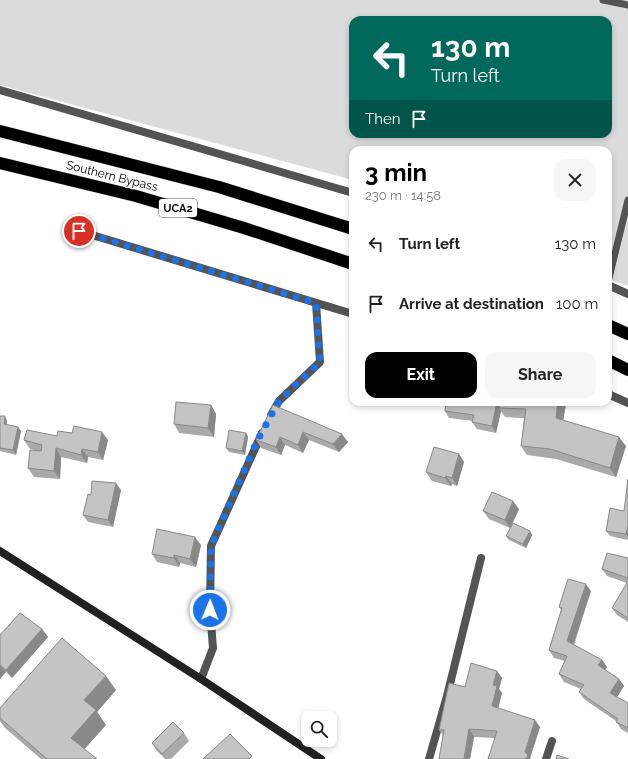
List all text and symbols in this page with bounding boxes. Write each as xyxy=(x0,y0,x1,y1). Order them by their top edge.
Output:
text: 130 m xyxy=(431,31,510,64)
icon: left xyxy=(365,32,417,84)
text: Turn left xyxy=(431,65,500,86)
icon: arrive xyxy=(408,108,430,130)
text: Then xyxy=(365,110,400,128)
street label: Southern Bypass xyxy=(65,158,159,194)
text: 3 min xyxy=(365,158,427,187)
button: close xyxy=(554,159,596,201)
text: 230 m · 14:58 xyxy=(365,188,441,203)
road number: UCA2 xyxy=(159,199,197,217)
pin xyxy=(62,214,96,248)
icon: arrive xyxy=(68,220,90,242)
icon: left xyxy=(365,233,387,255)
text: Turn left xyxy=(399,235,460,253)
text: 130 m xyxy=(555,235,596,253)
icon: arrive xyxy=(365,293,387,315)
text: Arrive at destination xyxy=(399,295,544,313)
text: 100 m xyxy=(556,295,598,313)
button: Exit xyxy=(365,352,477,398)
button: Share xyxy=(485,352,596,398)
position arrow xyxy=(189,589,231,631)
map controls xyxy=(301,711,337,747)
button: search xyxy=(301,711,337,747)

